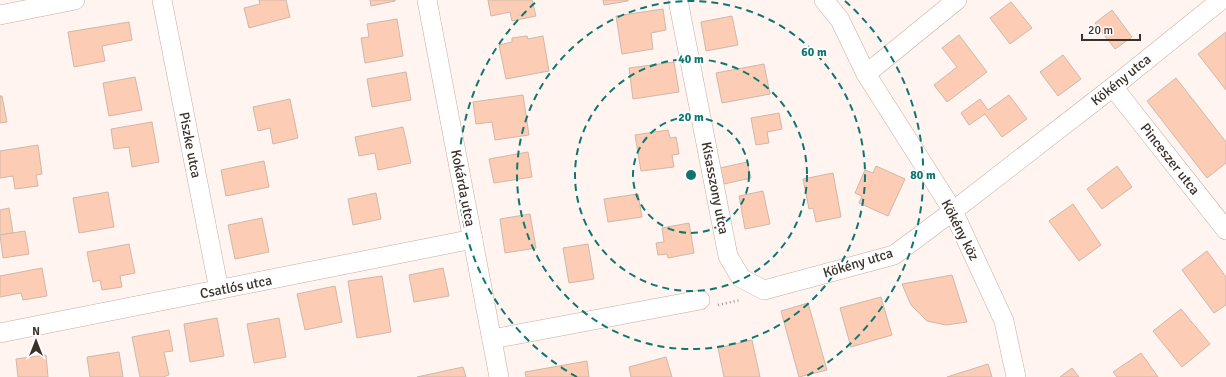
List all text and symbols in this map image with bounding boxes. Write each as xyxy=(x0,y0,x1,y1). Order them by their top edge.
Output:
scale bar xyxy=(1082,16,1140,42)
text: 20 m xyxy=(1088,23,1113,38)
text: 60 m xyxy=(801,45,827,60)
street label: Kökény utca xyxy=(1088,51,1154,109)
text: 40 m xyxy=(678,52,704,67)
street label: Piszke utca xyxy=(175,110,205,180)
text: 20 m xyxy=(678,110,704,125)
street label: Pinceszer utca xyxy=(1137,120,1203,198)
street label: Kisasszony utca xyxy=(698,140,732,236)
street label: Kokárda utca xyxy=(447,148,479,228)
centre of rings xyxy=(684,168,698,182)
text: 80 m xyxy=(910,168,936,183)
street label: Kökény köz xyxy=(937,197,983,263)
street label: Kökény utca xyxy=(821,244,895,282)
street label: Csatlós utca xyxy=(199,272,273,302)
north arrow xyxy=(16,321,56,361)
text: N xyxy=(32,325,40,338)

